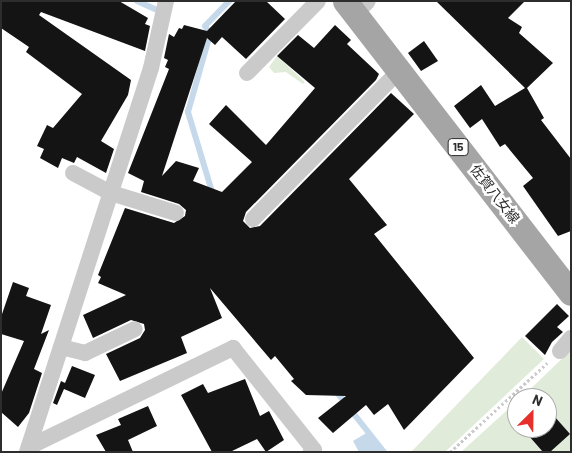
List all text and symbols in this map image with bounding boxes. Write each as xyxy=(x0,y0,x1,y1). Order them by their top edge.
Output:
road number: 15 xyxy=(447,138,469,156)
street label: 佐賀八女線 xyxy=(467,161,523,227)
north arrow xyxy=(507,388,557,438)
text: N xyxy=(530,390,545,409)

